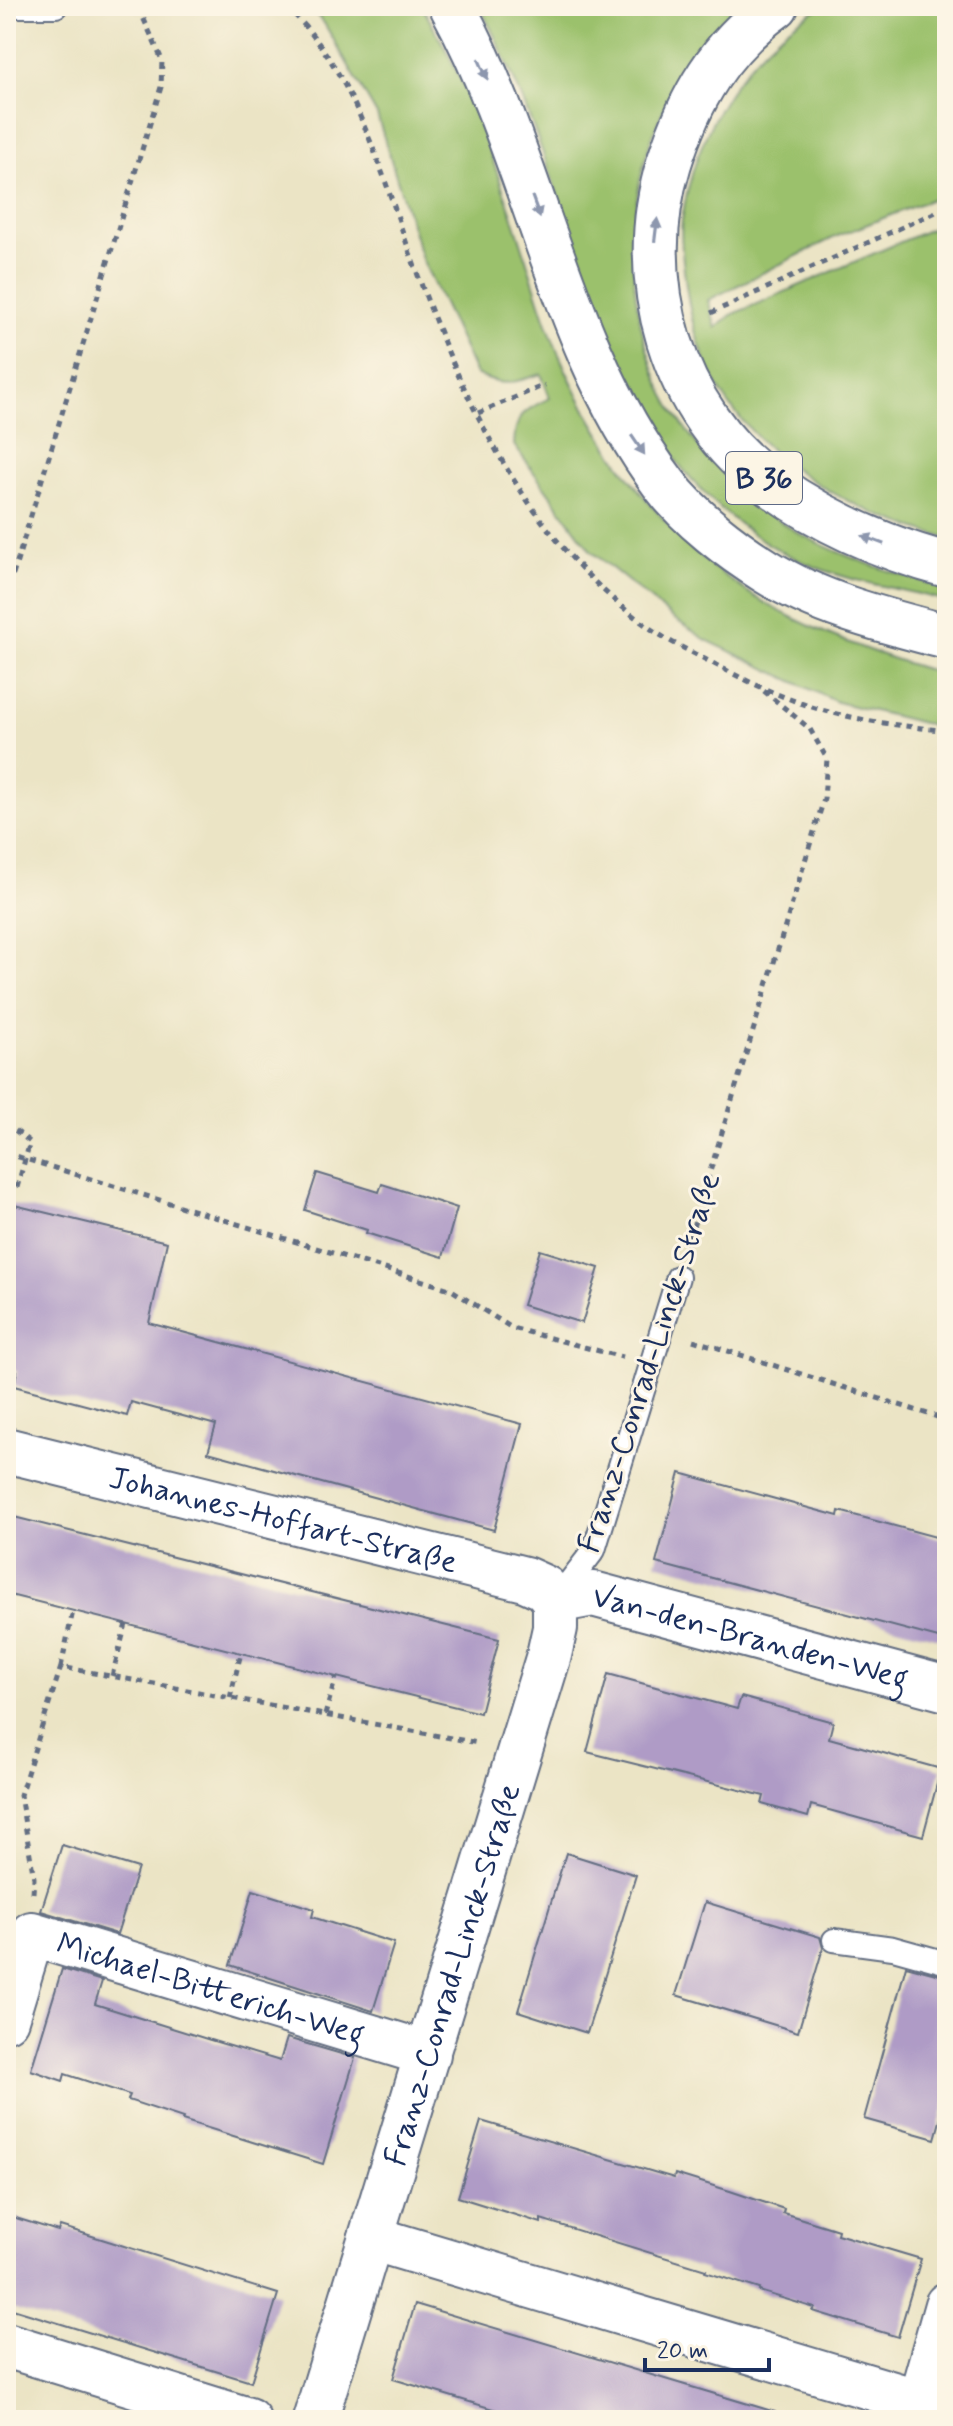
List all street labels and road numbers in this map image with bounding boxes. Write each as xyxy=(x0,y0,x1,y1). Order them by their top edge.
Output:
road number: B 36 xyxy=(726,452,802,504)
street label: Franz-Conrad-Linck-Straße xyxy=(569,1167,731,1558)
street label: Johannes-Hoffart-Straße xyxy=(105,1457,461,1584)
street label: Van-den-Branden-Weg xyxy=(587,1576,913,1704)
street label: Franz-Conrad-Linck-Straße xyxy=(375,1779,531,2171)
street label: Michael-Bitterich-Weg xyxy=(51,1924,370,2060)

